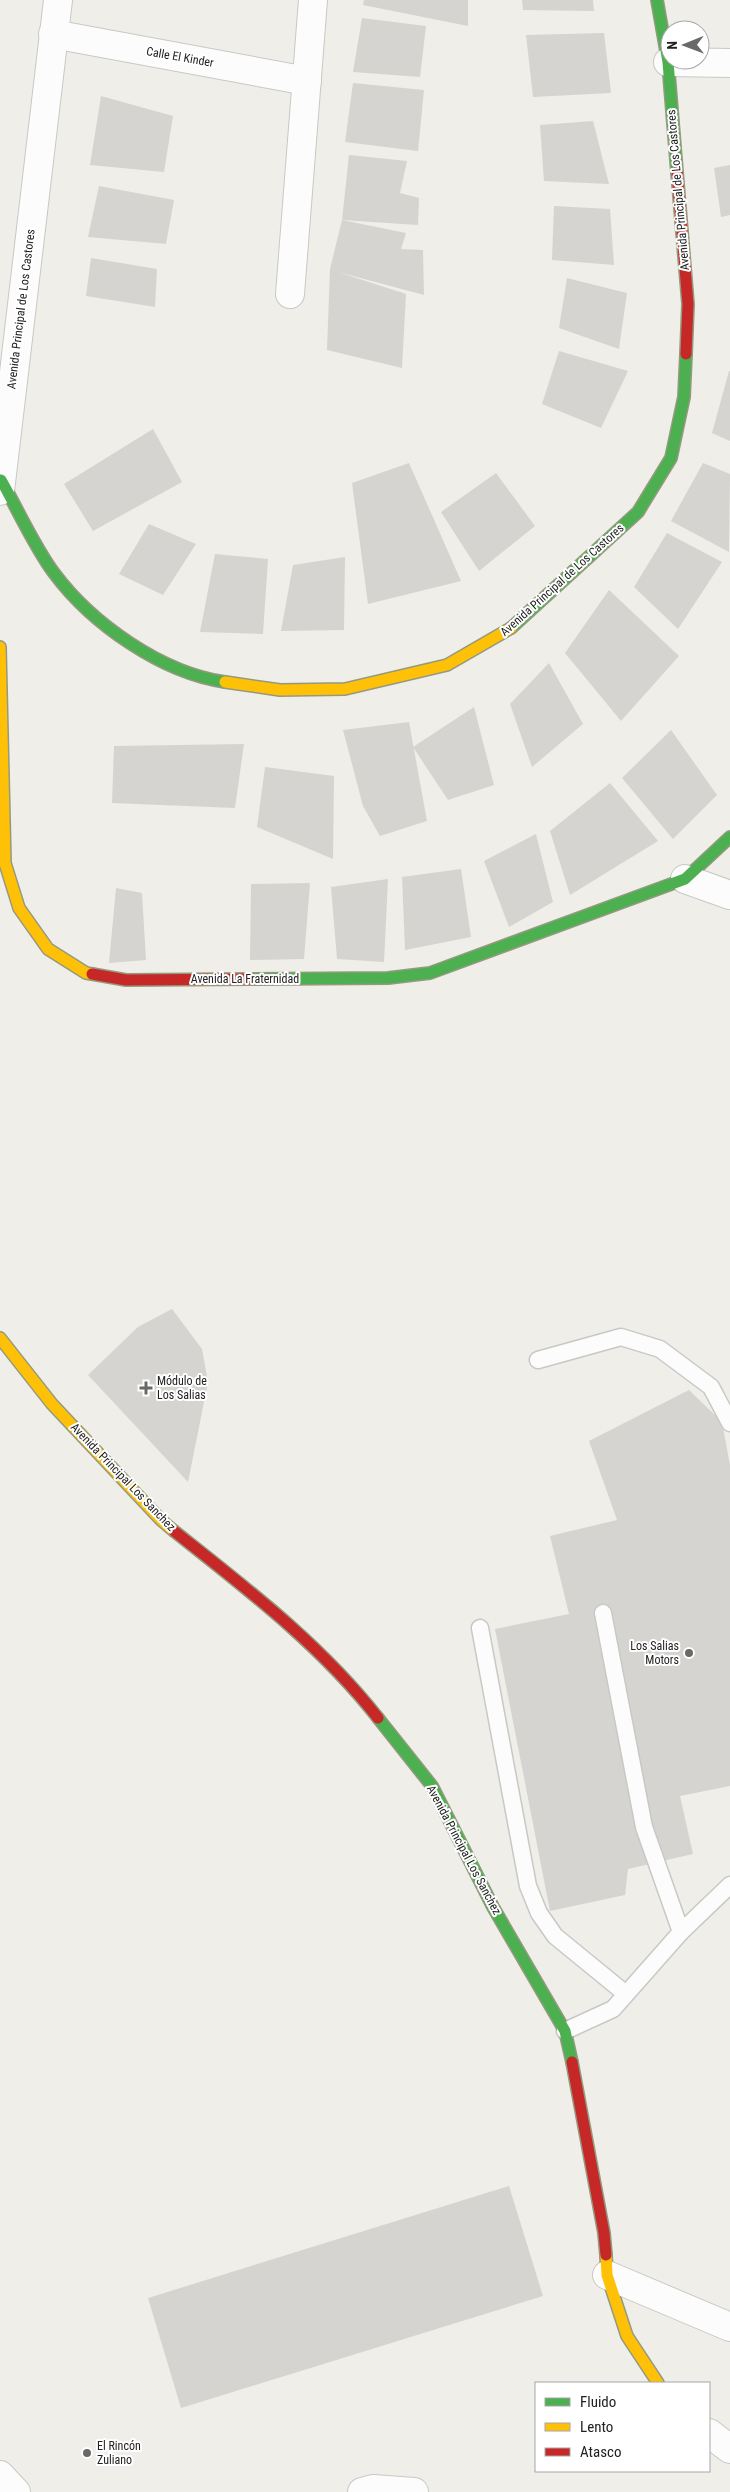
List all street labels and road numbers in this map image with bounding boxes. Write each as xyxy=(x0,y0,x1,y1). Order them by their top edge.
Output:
street label: Calle El Kinder xyxy=(145,44,215,70)
street label: Avenida Principal de Los Castores xyxy=(664,109,692,271)
street label: Avenida Principal de Los Castores xyxy=(4,228,38,390)
street label: Avenida Principal de Los Castores xyxy=(497,521,627,639)
street label: Avenida La Fraternidad xyxy=(191,972,299,986)
street label: Avenida Principal Los Sanchez xyxy=(68,1420,178,1534)
street label: Avenida Principal Los Sanchez xyxy=(424,1783,504,1917)

